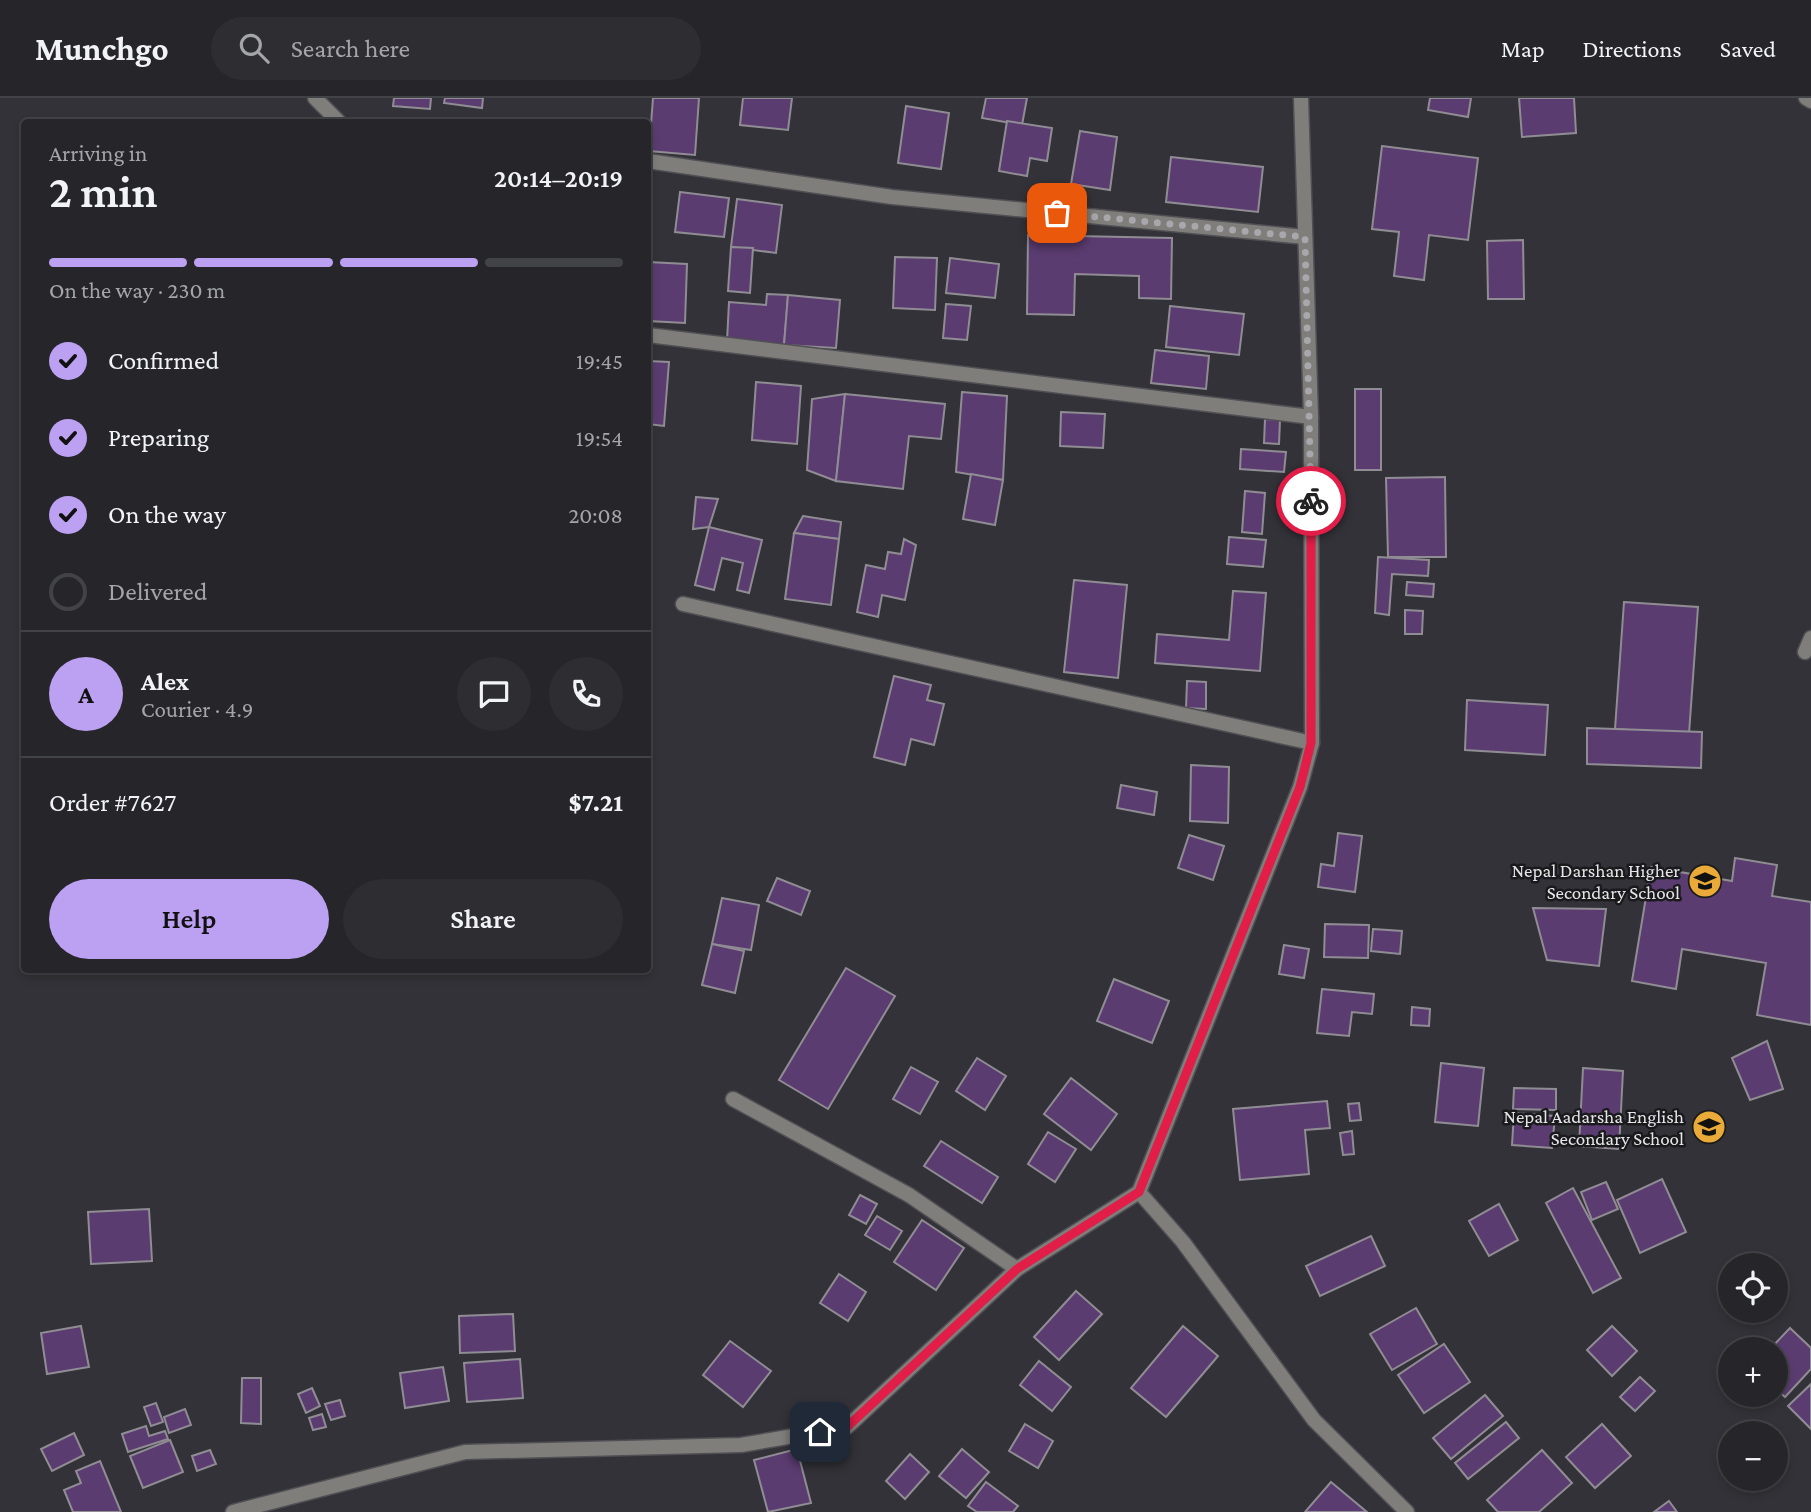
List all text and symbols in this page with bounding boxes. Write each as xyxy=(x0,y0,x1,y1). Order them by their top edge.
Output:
search box xyxy=(211,17,701,80)
icon: search xyxy=(235,29,273,67)
text: Munchgo xyxy=(35,30,169,67)
text: Search here xyxy=(291,34,410,63)
text: Map xyxy=(1501,35,1545,62)
text: Directions xyxy=(1583,35,1682,62)
text: Saved xyxy=(1720,35,1776,62)
text: Arriving in xyxy=(49,140,147,166)
text: 20:14–20:19 xyxy=(494,164,623,193)
text: 2 min xyxy=(49,166,157,217)
pin xyxy=(1027,183,1087,243)
icon: bag xyxy=(1038,194,1076,232)
text: On the way · 230 m xyxy=(49,277,225,303)
icon: check xyxy=(49,342,87,380)
text: Confirmed xyxy=(108,346,219,375)
text: 19:45 xyxy=(576,348,623,374)
icon: check xyxy=(49,419,87,457)
text: Preparing xyxy=(108,423,209,452)
text: 19:54 xyxy=(576,425,623,451)
courier xyxy=(1276,466,1346,536)
icon: bike xyxy=(1292,482,1330,520)
icon: check xyxy=(49,496,87,534)
text: On the way xyxy=(108,500,226,529)
text: 20:08 xyxy=(568,502,623,528)
text: Delivered xyxy=(108,577,207,606)
button: chat xyxy=(457,657,531,731)
button: phone xyxy=(549,657,623,731)
text: Alex xyxy=(141,667,189,696)
text: A xyxy=(78,680,94,709)
text: Courier · 4.9 xyxy=(141,696,253,722)
text: Order #7627 xyxy=(49,788,176,817)
text: $7.21 xyxy=(568,788,623,817)
place label: Nepal Darshan Higher Secondary School xyxy=(1512,860,1680,903)
school or university icon: Nepal Darshan Higher Secondary School xyxy=(1686,862,1724,900)
button: Help xyxy=(49,879,329,959)
button: Share xyxy=(343,879,623,959)
place label: Nepal Aadarsha English Secondary School xyxy=(1504,1106,1684,1149)
school or university icon: Nepal Aadarsha English Secondary School xyxy=(1690,1108,1728,1146)
map controls xyxy=(1718,1253,1788,1491)
button: locate xyxy=(1718,1253,1788,1323)
button: + xyxy=(1718,1337,1788,1407)
pin xyxy=(790,1402,850,1462)
icon: home xyxy=(801,1413,839,1451)
button: − xyxy=(1718,1421,1788,1491)

